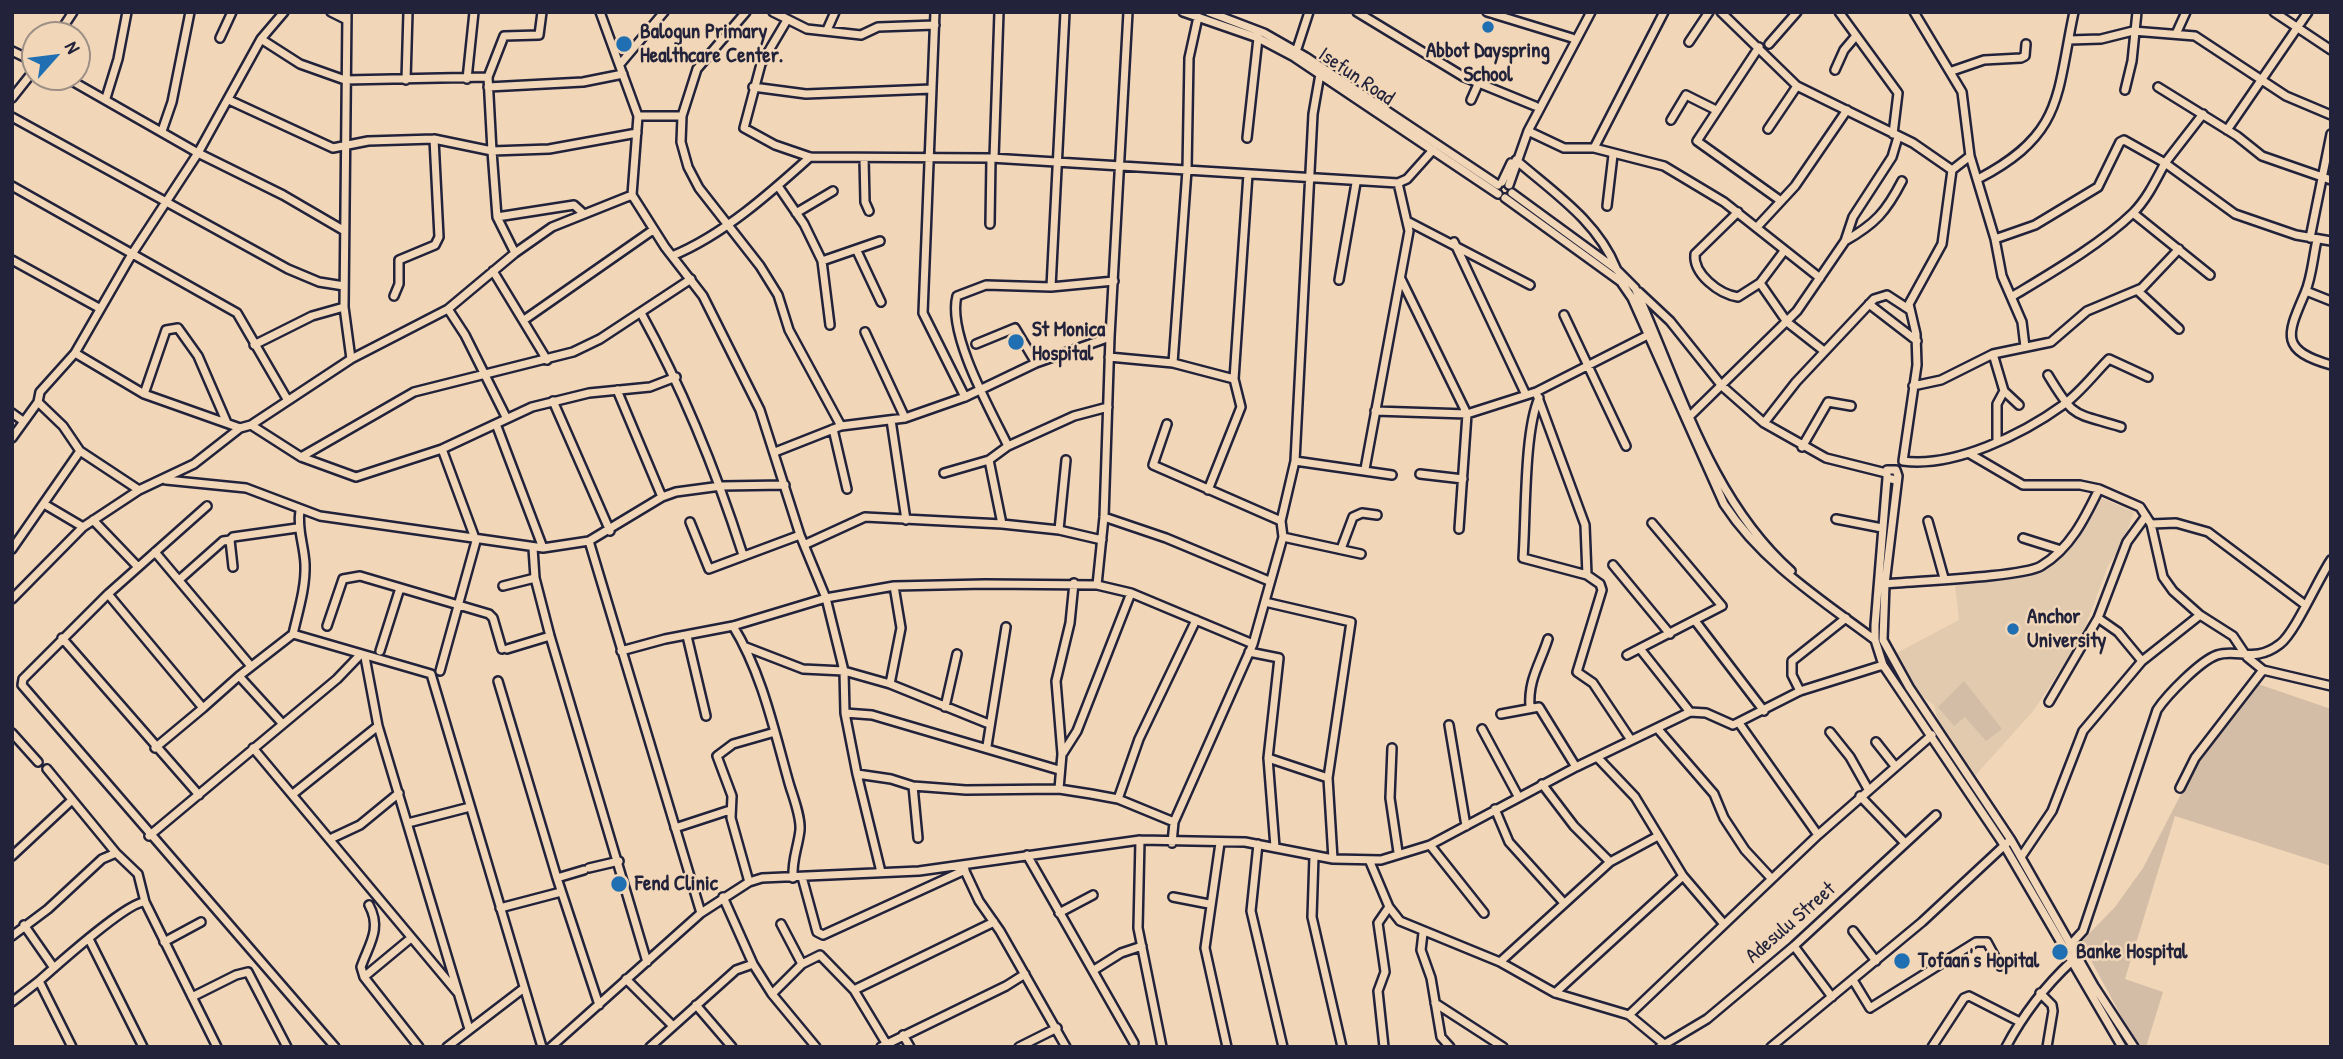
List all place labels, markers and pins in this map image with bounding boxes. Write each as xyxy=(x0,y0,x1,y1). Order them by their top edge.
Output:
place label: Balogun Primary Healthcare Center. xyxy=(640,19,783,69)
marker: Abbot Dayspring School xyxy=(1480,19,1496,35)
marker: Balogun Primary Healthcare Center. xyxy=(614,34,634,54)
place label: Abbot Dayspring School xyxy=(1426,38,1550,88)
place label: St Monica Hospital xyxy=(1032,317,1105,367)
marker: St Monica Hospital xyxy=(1006,332,1026,352)
place label: Anchor University xyxy=(2027,604,2106,654)
marker: Anchor University xyxy=(2005,621,2021,637)
place label: Fend Clinic xyxy=(635,871,718,897)
marker: Fend Clinic xyxy=(609,874,629,894)
place label: Banke Hospital xyxy=(2076,939,2187,965)
marker: Banke Hospital xyxy=(2050,942,2070,962)
place label: Tofaan's Hopital xyxy=(1918,948,2039,974)
marker: Tofaan's Hopital xyxy=(1892,951,1912,971)

